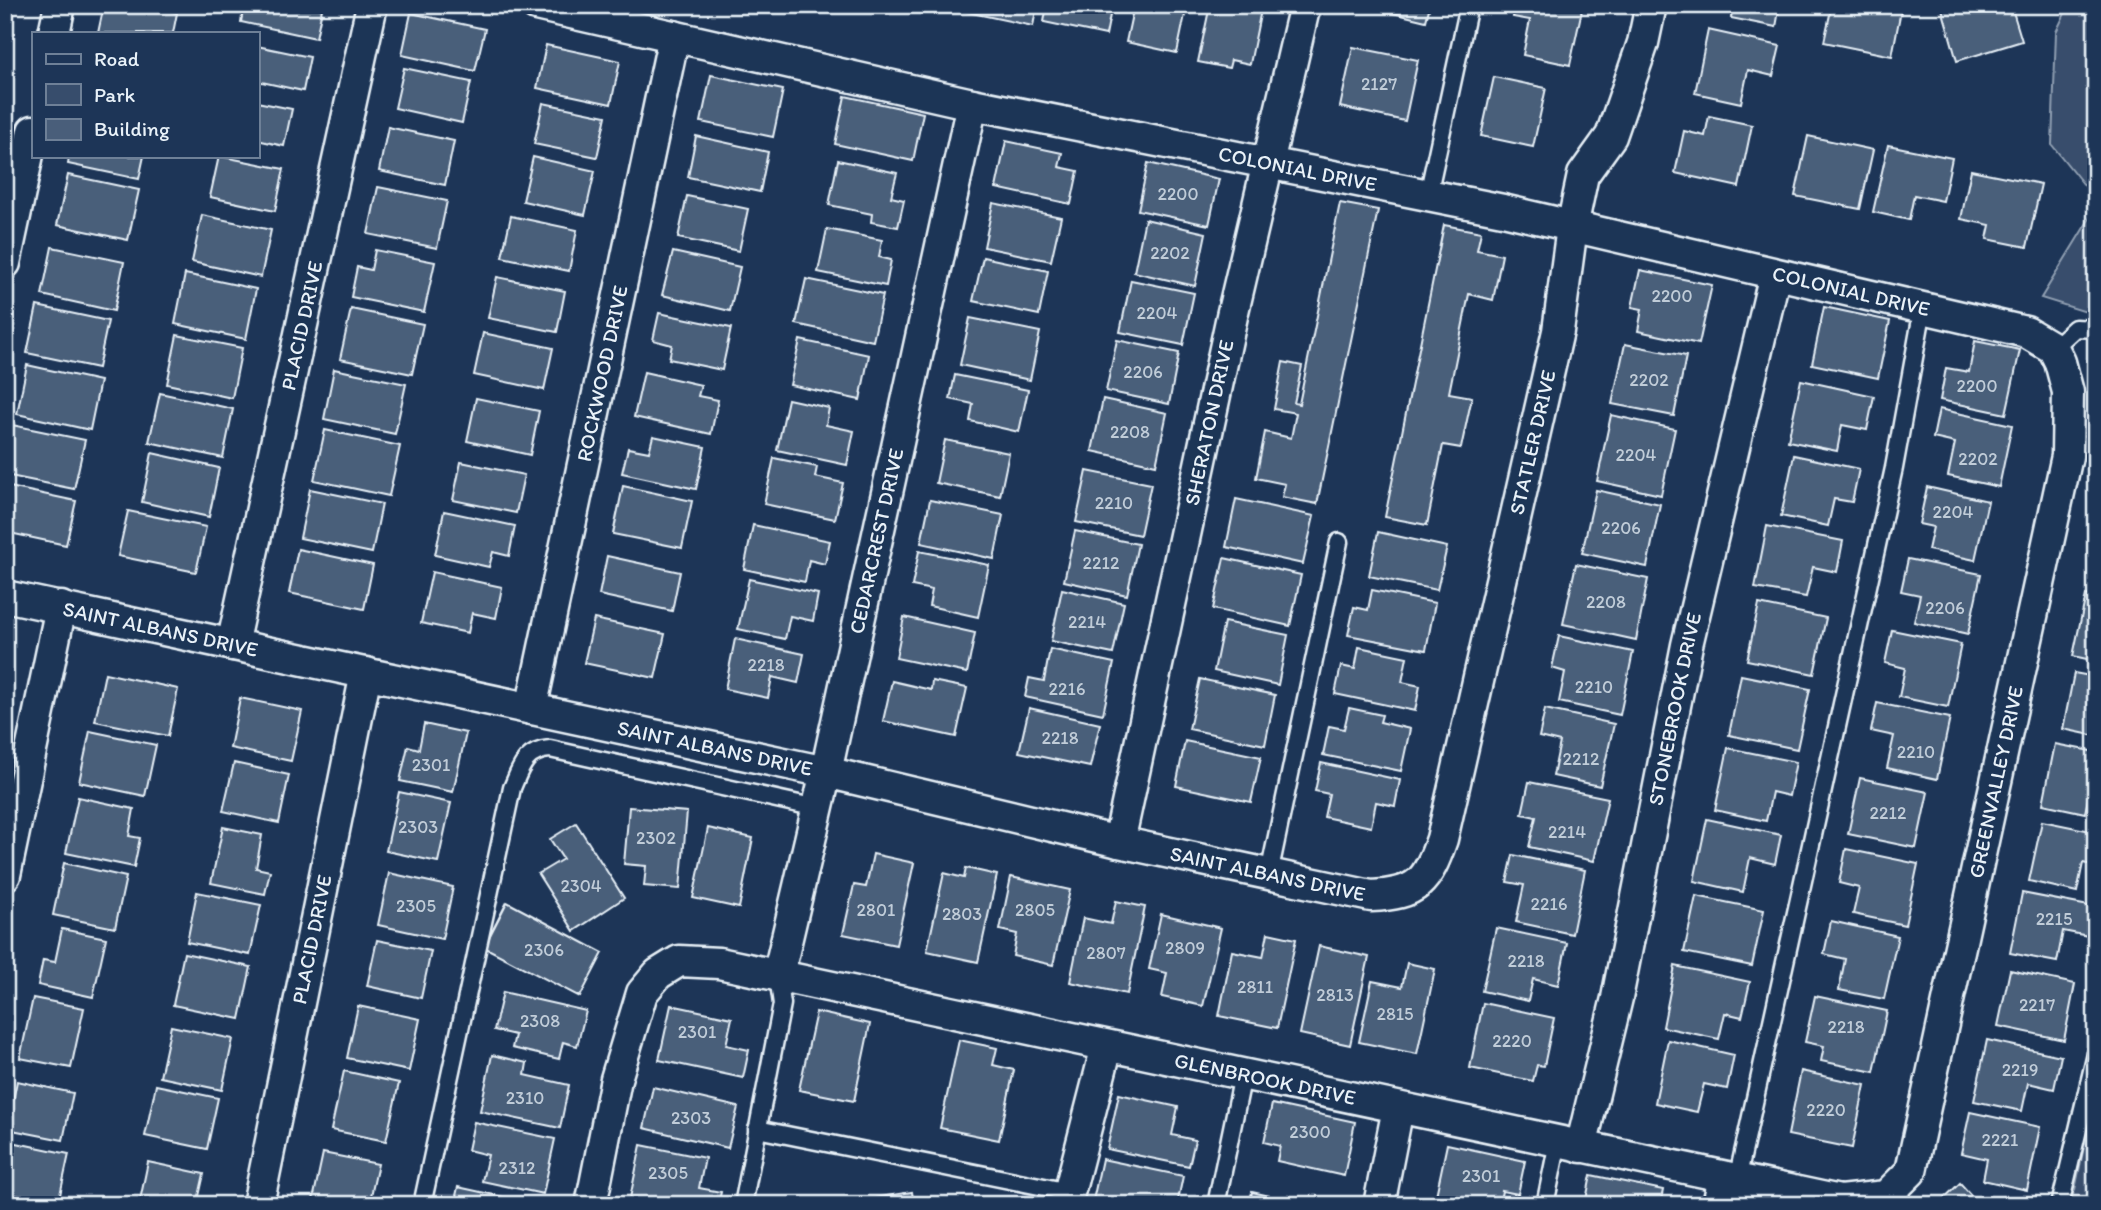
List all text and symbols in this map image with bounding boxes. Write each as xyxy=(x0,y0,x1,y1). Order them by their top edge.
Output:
legend xyxy=(32,32,259,158)
text: Road xyxy=(94,46,140,71)
house number: 2127 xyxy=(1361,73,1397,95)
text: Park xyxy=(94,82,136,107)
text: Building xyxy=(94,116,170,141)
street label: COLONIAL DRIVE xyxy=(1216,140,1379,197)
house number: 2200 xyxy=(1157,183,1199,205)
house number: 2202 xyxy=(1150,242,1190,264)
street label: PLACID DRIVE xyxy=(275,258,328,392)
street label: COLONIAL DRIVE xyxy=(1770,260,1932,321)
street label: ROCKWOOD DRIVE xyxy=(571,283,633,464)
house number: 2200 xyxy=(1651,285,1693,307)
house number: 2204 xyxy=(1137,302,1178,324)
street label: SHERATON DRIVE xyxy=(1179,337,1239,508)
house number: 2206 xyxy=(1123,361,1163,383)
street label: STATLER DRIVE xyxy=(1504,368,1561,517)
house number: 2202 xyxy=(1629,369,1669,391)
house number: 2200 xyxy=(1956,375,1998,397)
house number: 2208 xyxy=(1110,421,1150,443)
house number: 2204 xyxy=(1616,444,1657,466)
street label: CEDARCREST DRIVE xyxy=(844,445,908,636)
house number: 2202 xyxy=(1958,448,1998,470)
house number: 2210 xyxy=(1095,492,1133,514)
house number: 2204 xyxy=(1933,501,1974,523)
house number: 2206 xyxy=(1601,517,1641,539)
house number: 2212 xyxy=(1083,552,1120,574)
house number: 2208 xyxy=(1586,591,1626,613)
street label: SAINT ALBANS DRIVE xyxy=(61,596,260,662)
house number: 2206 xyxy=(1925,597,1965,619)
street label: STONEBROOK DRIVE xyxy=(1642,610,1706,808)
house number: 2214 xyxy=(1068,611,1106,633)
house number: 2218 xyxy=(747,654,785,676)
house number: 2210 xyxy=(1575,676,1613,698)
house number: 2216 xyxy=(1049,678,1085,700)
street label: GREENVALLEY DRIVE xyxy=(1963,683,2028,880)
street label: SAINT ALBANS DRIVE xyxy=(615,715,815,781)
house number: 2218 xyxy=(1041,727,1079,749)
house number: 2210 xyxy=(1897,741,1935,763)
house number: 2212 xyxy=(1563,748,1600,770)
house number: 2301 xyxy=(412,754,450,776)
house number: 2212 xyxy=(1870,802,1907,824)
house number: 2303 xyxy=(398,816,438,838)
house number: 2214 xyxy=(1548,821,1586,843)
house number: 2302 xyxy=(636,827,676,849)
street label: SAINT ALBANS DRIVE xyxy=(1168,840,1368,906)
street label: PLACID DRIVE xyxy=(286,872,337,1006)
house number: 2304 xyxy=(560,875,602,897)
house number: 2216 xyxy=(1531,893,1567,915)
house number: 2305 xyxy=(396,895,436,917)
house number: 2801 xyxy=(857,899,895,921)
house number: 2805 xyxy=(1015,899,1055,921)
house number: 2803 xyxy=(942,903,982,925)
house number: 2215 xyxy=(2036,908,2072,930)
house number: 2809 xyxy=(1165,937,1205,959)
house number: 2306 xyxy=(524,939,564,961)
house number: 2807 xyxy=(1086,942,1126,964)
house number: 2218 xyxy=(1507,950,1545,972)
house number: 2811 xyxy=(1237,976,1273,998)
house number: 2813 xyxy=(1316,984,1354,1006)
house number: 2217 xyxy=(2019,994,2055,1016)
house number: 2815 xyxy=(1376,1003,1414,1025)
house number: 2308 xyxy=(520,1010,560,1032)
house number: 2218 xyxy=(1827,1016,1865,1038)
house number: 2301 xyxy=(678,1021,716,1043)
house number: 2220 xyxy=(1492,1030,1532,1052)
street label: GLENBROOK DRIVE xyxy=(1172,1047,1358,1110)
house number: 2219 xyxy=(2002,1059,2038,1081)
house number: 2310 xyxy=(506,1087,544,1109)
house number: 2220 xyxy=(1806,1099,1846,1121)
house number: 2303 xyxy=(671,1107,711,1129)
house number: 2300 xyxy=(1289,1121,1331,1143)
house number: 2221 xyxy=(1982,1129,2018,1151)
house number: 2312 xyxy=(498,1157,536,1179)
house number: 2305 xyxy=(648,1162,688,1184)
house number: 2301 xyxy=(1462,1165,1500,1187)

